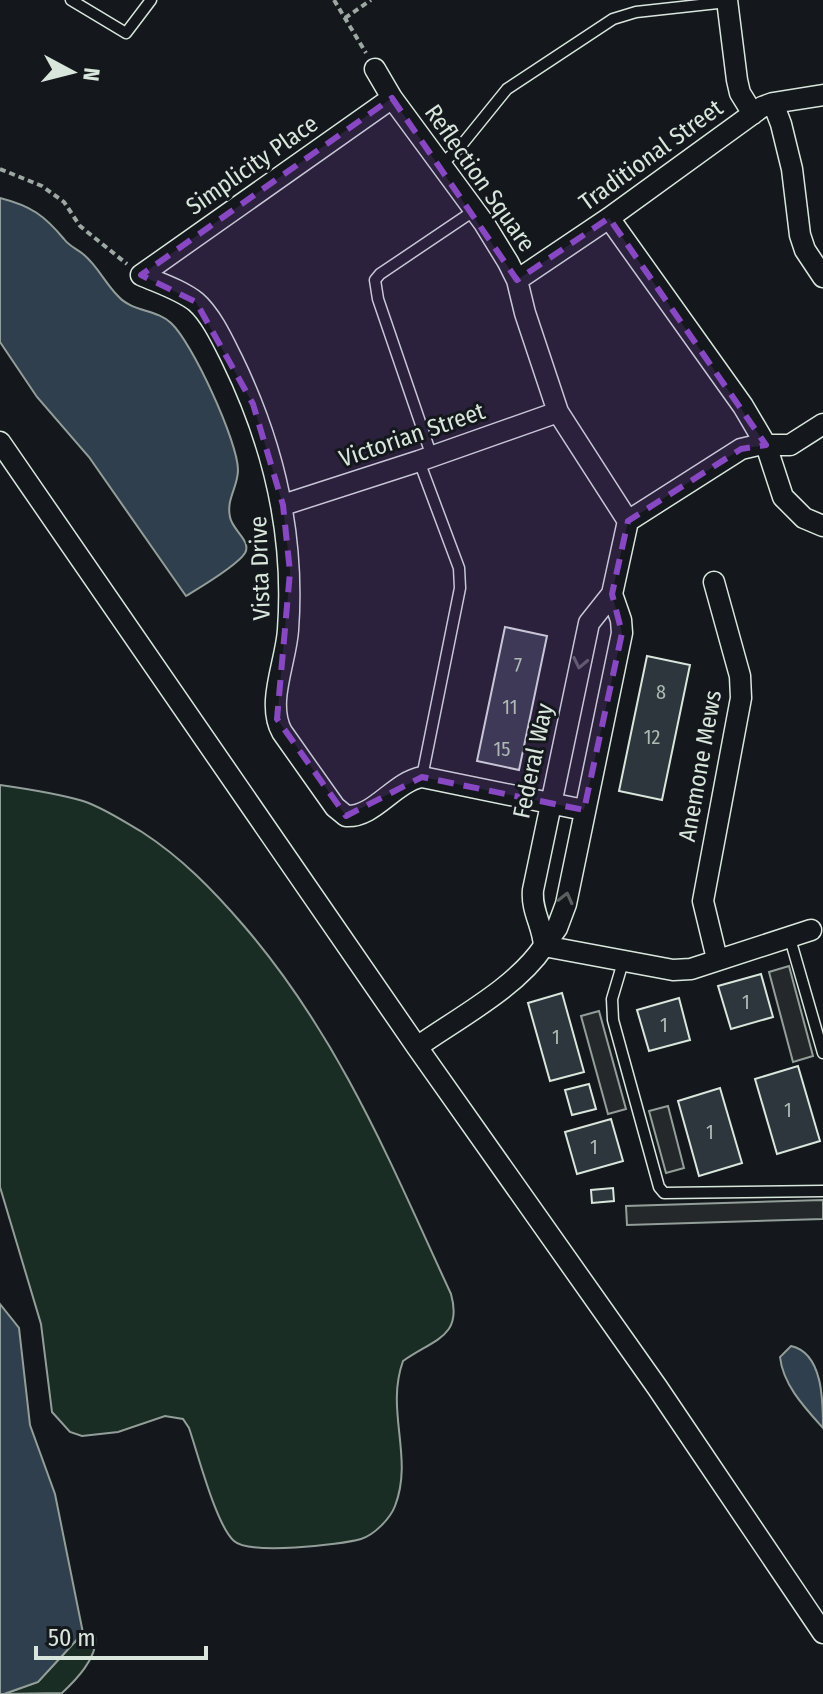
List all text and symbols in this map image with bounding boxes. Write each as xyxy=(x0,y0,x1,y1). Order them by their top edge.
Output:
north arrow xyxy=(32,32,112,112)
text: N xyxy=(77,66,106,83)
street label: Traditional Street xyxy=(574,94,728,216)
street label: Reflection Square xyxy=(419,99,541,257)
street label: Simplicity Place xyxy=(181,109,323,221)
street label: Victorian Street xyxy=(336,397,489,473)
street label: Vista Drive xyxy=(244,515,276,621)
house number: 7 xyxy=(514,653,522,677)
one-way arrow xyxy=(572,656,589,669)
house number: 8 xyxy=(656,680,666,704)
street label: Anemone Mews xyxy=(673,688,727,844)
house number: 11 xyxy=(502,695,518,719)
street label: Federal Way xyxy=(507,701,559,821)
house number: 12 xyxy=(644,725,660,749)
house number: 15 xyxy=(494,737,510,761)
one-way arrow xyxy=(557,891,574,905)
house number: 1 xyxy=(742,990,750,1014)
house number: 1 xyxy=(660,1013,668,1037)
house number: 1 xyxy=(552,1025,560,1049)
house number: 1 xyxy=(784,1098,792,1122)
house number: 1 xyxy=(706,1120,714,1144)
house number: 1 xyxy=(590,1135,598,1159)
scale bar xyxy=(36,1610,206,1660)
text: 50 m xyxy=(48,1624,96,1652)

